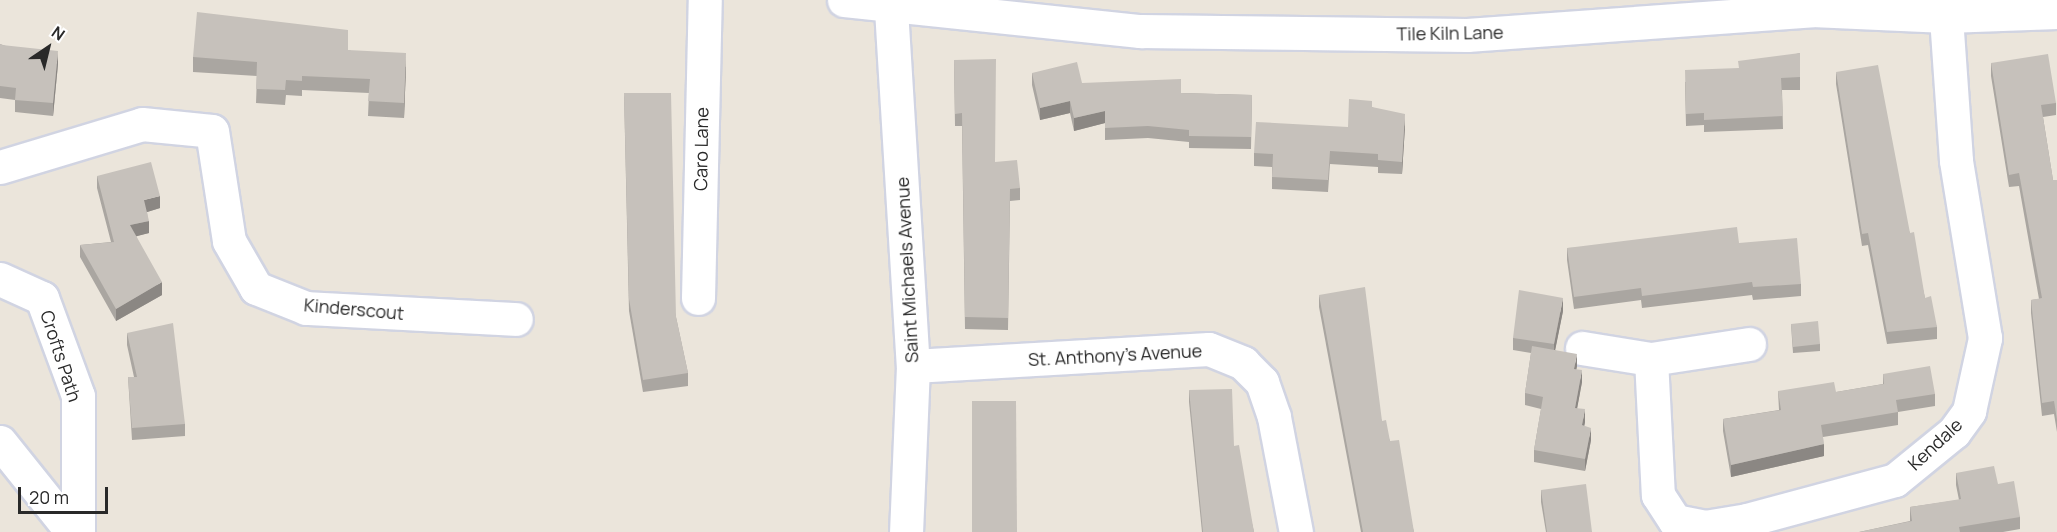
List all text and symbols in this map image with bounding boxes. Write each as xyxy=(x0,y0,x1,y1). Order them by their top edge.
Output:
north arrow xyxy=(18,18,78,78)
text: N xyxy=(47,21,69,46)
street label: Tile Kiln Lane xyxy=(1396,21,1504,45)
street label: Caro Lane xyxy=(689,107,713,191)
street label: Saint Michaels Avenue xyxy=(891,176,923,364)
street label: Kinderscout xyxy=(303,294,405,324)
street label: Crofts Path xyxy=(36,308,86,404)
street label: St. Anthony's Avenue xyxy=(1028,340,1202,370)
street label: Kendale xyxy=(1903,414,1967,474)
scale bar xyxy=(21,475,111,513)
text: 20 m xyxy=(29,485,69,509)

